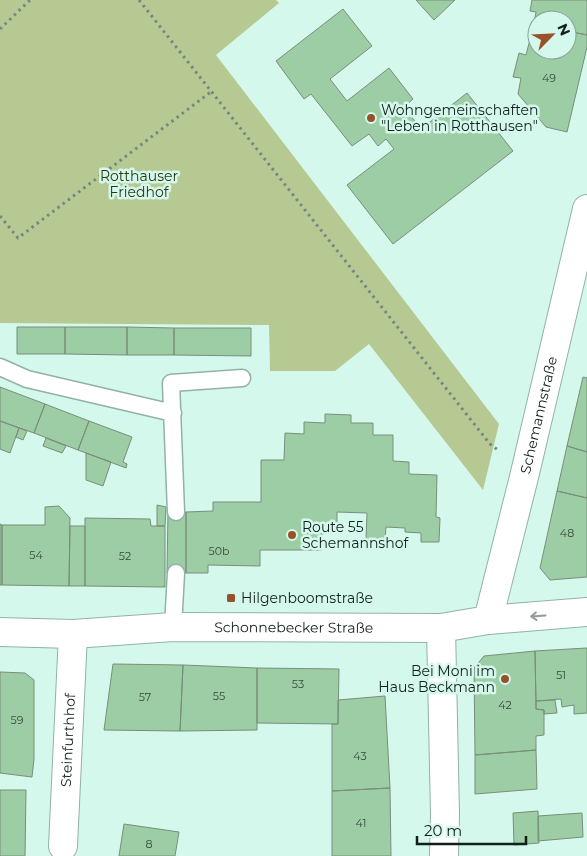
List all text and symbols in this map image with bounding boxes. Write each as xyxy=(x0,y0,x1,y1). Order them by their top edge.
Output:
north arrow xyxy=(527,10,577,60)
text: N xyxy=(553,21,574,39)
house number: 49 xyxy=(542,71,556,85)
place label: Wohngemeinschaften "Leben in Rotthausen" xyxy=(381,101,539,135)
marker: Wohngemeinschaften "Leben in Rotthausen" xyxy=(365,112,377,124)
park label: Rotthauser Friedhof xyxy=(100,167,178,201)
street label: Schemannstraße xyxy=(516,355,561,476)
place label: Route 55 Schemannshof xyxy=(302,518,409,552)
house number: 48 xyxy=(560,526,574,540)
marker: Route 55 Schemannshof xyxy=(286,529,298,541)
house number: 50b xyxy=(209,544,229,558)
house number: 54 xyxy=(29,548,43,562)
house number: 52 xyxy=(119,549,131,563)
place label: Hilgenboomstraße xyxy=(241,589,373,607)
marker: Hilgenboomstraße xyxy=(225,592,237,604)
one-way arrow xyxy=(531,611,547,621)
street label: Schonnebecker Straße xyxy=(214,618,373,637)
place label: Bei Moni im Haus Beckmann xyxy=(378,662,495,696)
house number: 51 xyxy=(556,668,566,682)
marker: Bei Moni im Haus Beckmann xyxy=(499,673,511,685)
house number: 53 xyxy=(292,677,304,691)
house number: 55 xyxy=(213,689,225,703)
house number: 57 xyxy=(139,690,151,704)
street label: Steinfurthhof xyxy=(57,692,79,787)
house number: 42 xyxy=(498,698,512,712)
house number: 59 xyxy=(11,713,24,727)
house number: 43 xyxy=(353,749,367,763)
scale bar xyxy=(417,814,526,846)
house number: 41 xyxy=(356,816,366,830)
text: 20 m xyxy=(424,821,462,840)
house number: 8 xyxy=(145,837,153,851)

